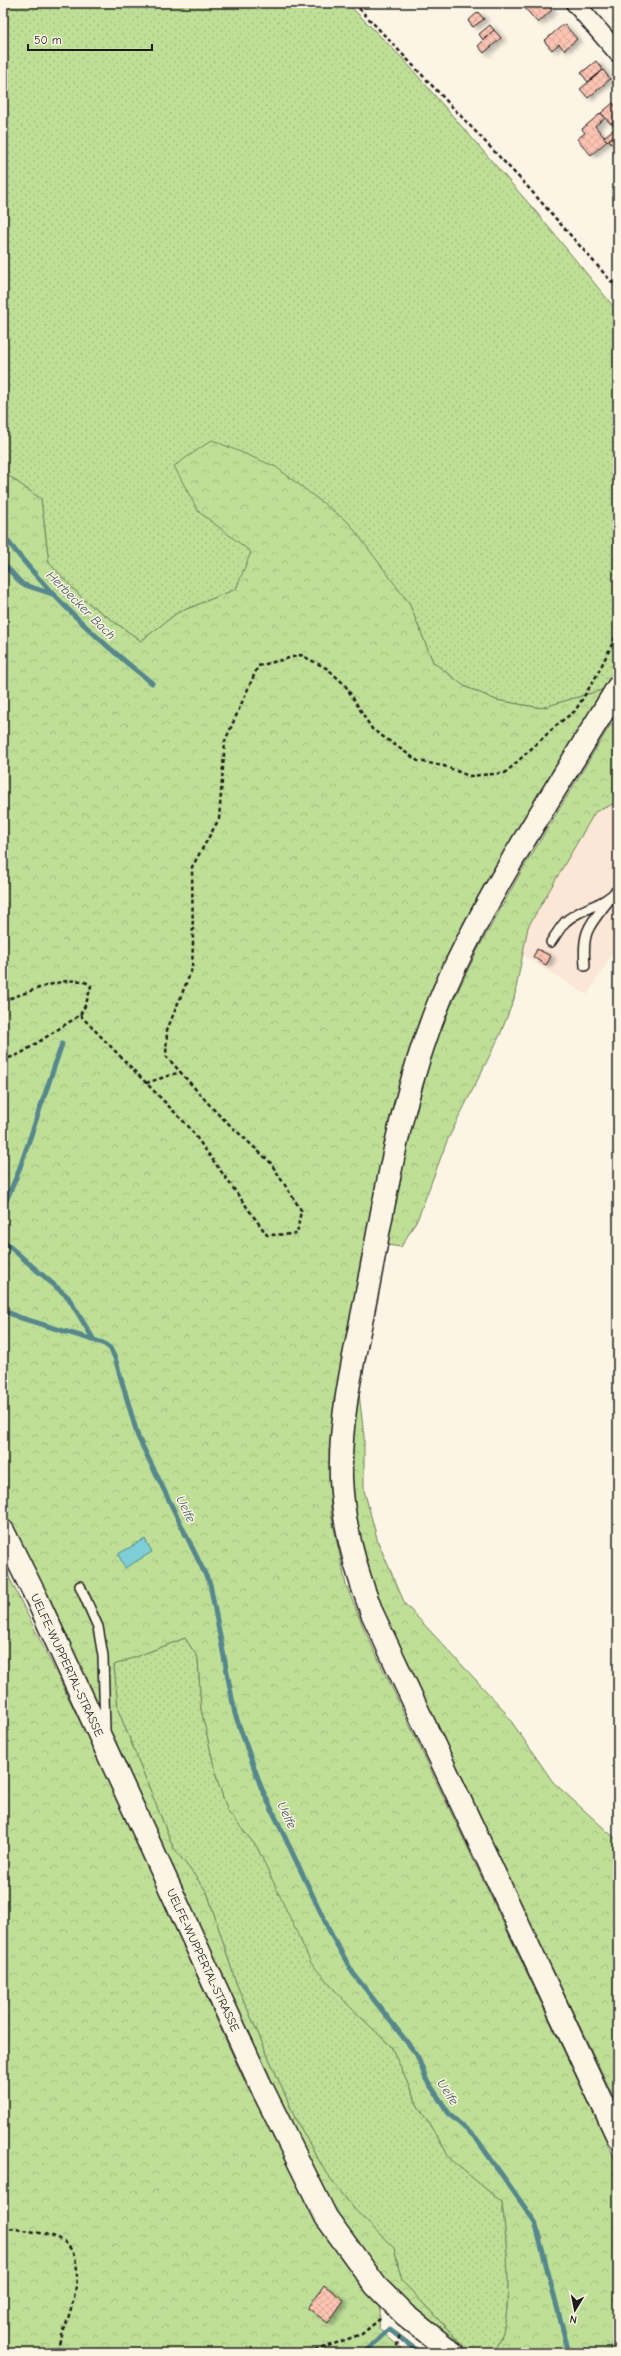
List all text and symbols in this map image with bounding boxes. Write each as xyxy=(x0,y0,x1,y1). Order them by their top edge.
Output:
scale bar xyxy=(28,26,152,52)
text: 50 m xyxy=(34,33,62,47)
water label: Herbecker Bach xyxy=(43,567,119,643)
water label: Uelfe xyxy=(173,1493,199,1525)
street label: UELFE-WUPPERTAL-STRASSE xyxy=(28,1591,106,1739)
water label: Uelfe xyxy=(274,1799,300,1831)
street label: UELFE-WUPPERTAL-STRASSE xyxy=(164,1886,242,2034)
water label: Uelfe xyxy=(434,2076,462,2108)
north arrow xyxy=(555,2290,595,2330)
text: N xyxy=(569,2312,578,2326)

